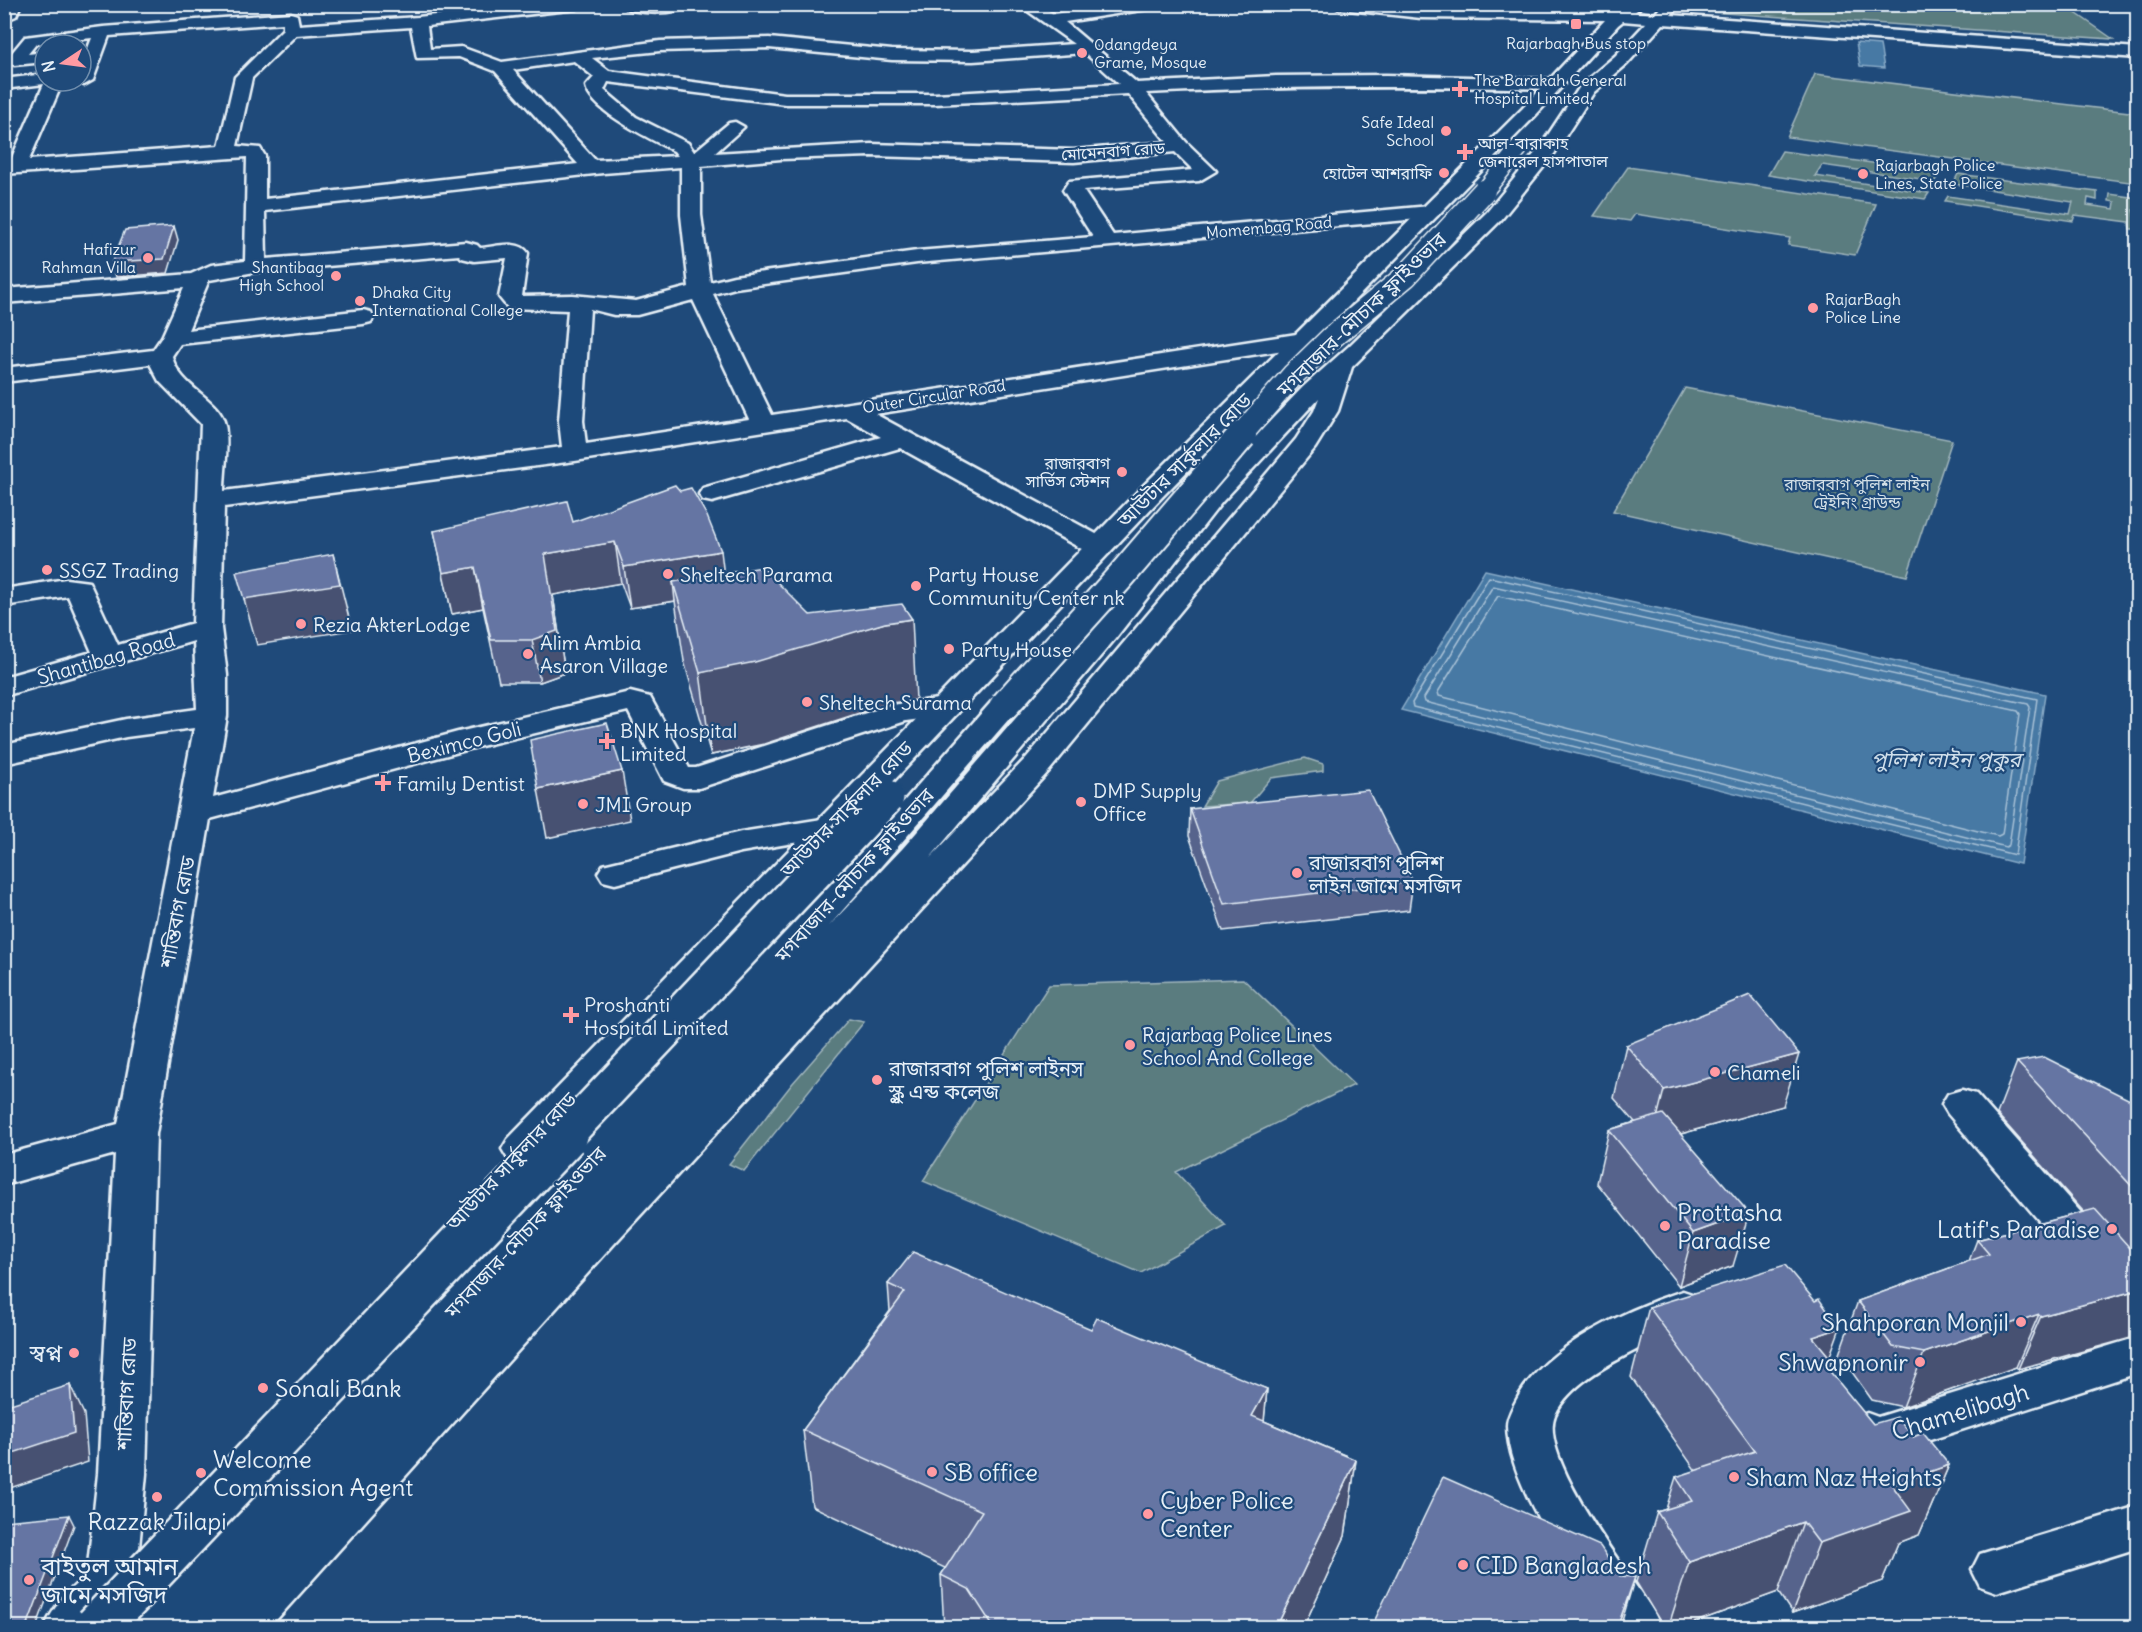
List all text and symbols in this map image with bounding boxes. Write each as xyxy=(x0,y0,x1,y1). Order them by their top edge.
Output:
marker: Rajarbagh Bus stop xyxy=(1569,17,1583,31)
north arrow xyxy=(33,33,93,93)
place label: Rajarbagh Bus stop xyxy=(1506,33,1646,53)
place label: 0dangdeya Grame, Mosque xyxy=(1094,34,1207,72)
marker: 0dangdeya Grame, Mosque xyxy=(1075,46,1089,60)
text: N xyxy=(37,59,59,74)
place label: The Barakah General Hospital Limited, xyxy=(1474,70,1627,108)
marker: The Barakah General Hospital Limited, xyxy=(1451,80,1469,98)
place label: Safe Ideal School xyxy=(1361,112,1434,150)
marker: Safe Ideal School xyxy=(1439,124,1453,138)
place label: আল-বারাকাহ জেনারেল হাসপাতাল xyxy=(1477,133,1608,171)
street label: মোমেনবাগ রোড xyxy=(1060,137,1166,165)
marker: আল-বারাকাহ জেনারেল হাসপাতাল xyxy=(1456,143,1474,161)
place label: Rajarbagh Police Lines, State Police xyxy=(1875,155,2002,193)
place label: হোটেল আশরাফি xyxy=(1323,163,1433,183)
marker: হোটেল আশরাফি xyxy=(1437,166,1451,180)
marker: Rajarbagh Police Lines, State Police xyxy=(1856,167,1870,181)
street label: Momembag Road xyxy=(1205,212,1333,242)
street label: মগবাজার-মৌচাক ফ্লাইওভার xyxy=(1270,226,1452,402)
place label: Hafizur Rahman Villa xyxy=(41,239,136,277)
marker: Hafizur Rahman Villa xyxy=(141,251,155,265)
place label: Shantibag High School xyxy=(239,257,324,295)
marker: Shantibag High School xyxy=(329,269,343,283)
place label: Dhaka City International College xyxy=(372,282,523,320)
place label: RajarBagh Police Line xyxy=(1825,289,1901,327)
marker: Dhaka City International College xyxy=(353,294,367,308)
marker: RajarBagh Police Line xyxy=(1806,301,1820,315)
street label: Outer Circular Road xyxy=(861,375,1007,417)
street label: আউটার সার্কুলার রোড xyxy=(1111,387,1257,533)
place label: রাজারবাগ সার্ভিস স্টেশন xyxy=(1025,453,1111,491)
marker: রাজারবাগ সার্ভিস স্টেশন xyxy=(1115,465,1129,479)
park label: রাজারবাগ পুলিশ লাইন ট্রেইনিং গ্রাউন্ড xyxy=(1783,474,1930,512)
place label: SSGZ Trading xyxy=(59,558,179,583)
place label: Sheltech Parama xyxy=(680,562,833,587)
place label: Party House Community Center nk xyxy=(928,562,1125,610)
marker: SSGZ Trading xyxy=(40,563,54,577)
marker: Sheltech Parama xyxy=(661,567,675,581)
marker: Party House Community Center nk xyxy=(909,579,923,593)
place label: Rezia AkterLodge xyxy=(313,612,470,637)
marker: Rezia AkterLodge xyxy=(294,617,308,631)
street label: Shantibag Road xyxy=(34,626,178,690)
place label: Alim Ambia Asaron Village xyxy=(540,630,668,678)
place label: Party House xyxy=(961,637,1072,662)
marker: Party House xyxy=(942,642,956,656)
marker: Alim Ambia Asaron Village xyxy=(521,647,535,661)
place label: Sheltech Surama xyxy=(819,690,972,715)
marker: Sheltech Surama xyxy=(800,695,814,709)
street label: Beximco Goli xyxy=(405,716,523,768)
place label: BNK Hospital Limited xyxy=(620,718,737,766)
marker: BNK Hospital Limited xyxy=(598,732,616,750)
street label: আউটার সার্কুলার রোড xyxy=(774,735,918,883)
water label: পুলিশ লাইন পুকুর xyxy=(1871,746,2024,773)
place label: Family Dentist xyxy=(397,771,525,796)
marker: Family Dentist xyxy=(374,774,392,792)
place label: DMP Supply Office xyxy=(1093,778,1202,826)
street label: মগবাজার-মৌচাক ফ্লাইওভার xyxy=(768,782,940,968)
place label: JMI Group xyxy=(595,792,692,817)
marker: DMP Supply Office xyxy=(1074,795,1088,809)
marker: JMI Group xyxy=(576,797,590,811)
place label: রাজারবাগ পুলিশ লাইন জামে মসজিদ xyxy=(1308,850,1462,898)
street label: শান্তিবাগ রোড xyxy=(154,853,200,971)
marker: রাজারবাগ পুলিশ লাইন জামে মসজিদ xyxy=(1290,866,1304,880)
place label: Proshanti Hospital Limited xyxy=(584,992,729,1040)
marker: Proshanti Hospital Limited xyxy=(562,1006,580,1024)
place label: Rajarbag Police Lines School And College xyxy=(1142,1022,1332,1070)
marker: Rajarbag Police Lines School And College xyxy=(1123,1038,1137,1052)
place label: রাজারবাগ পুলিশ লাইনস স্কুল এন্ড কলেজ xyxy=(888,1056,1084,1104)
place label: Chameli xyxy=(1727,1060,1800,1085)
marker: Chameli xyxy=(1708,1065,1722,1079)
marker: রাজারবাগ পুলিশ লাইনস স্কুল এন্ড কলেজ xyxy=(870,1073,884,1087)
street label: আউটার সার্কুলার রোড xyxy=(440,1086,582,1236)
street label: মগবাজার-মৌচাক ফ্লাইওভার xyxy=(438,1140,612,1324)
place label: Prottasha Paradise xyxy=(1677,1197,1783,1255)
place label: Latif's Paradise xyxy=(1937,1214,2100,1244)
marker: Prottasha Paradise xyxy=(1658,1219,1672,1233)
marker: Latif's Paradise xyxy=(2105,1222,2119,1236)
place label: Shahporan Monjil xyxy=(1821,1307,2009,1337)
marker: Shahporan Monjil xyxy=(2014,1315,2028,1329)
street label: শান্তিবাগ রোড xyxy=(111,1336,141,1452)
place label: স্বপ্ন xyxy=(29,1338,63,1368)
marker: স্বপ্ন xyxy=(67,1346,81,1360)
place label: Shwapnonir xyxy=(1778,1347,1908,1377)
marker: Shwapnonir xyxy=(1913,1355,1927,1369)
place label: Sonali Bank xyxy=(275,1373,401,1403)
street label: Chamelibagh xyxy=(1888,1376,2032,1446)
marker: Sonali Bank xyxy=(256,1381,270,1395)
place label: Welcome Commission Agent xyxy=(213,1444,413,1502)
place label: SB office xyxy=(944,1457,1038,1487)
place label: Sham Naz Heights xyxy=(1746,1462,1942,1492)
marker: SB office xyxy=(925,1465,939,1479)
marker: Welcome Commission Agent xyxy=(194,1466,208,1480)
marker: Sham Naz Heights xyxy=(1727,1470,1741,1484)
place label: Cyber Police Center xyxy=(1160,1485,1294,1543)
marker: Razzak Jilapi xyxy=(150,1490,164,1504)
place label: Razzak Jilapi xyxy=(87,1506,227,1536)
marker: Cyber Police Center xyxy=(1141,1507,1155,1521)
place label: CID Bangladesh xyxy=(1475,1550,1651,1580)
place label: বাইতুল আমান জামে মসজিদ xyxy=(40,1551,179,1609)
marker: CID Bangladesh xyxy=(1456,1558,1470,1572)
marker: বাইতুল আমান জামে মসজিদ xyxy=(22,1573,36,1587)

